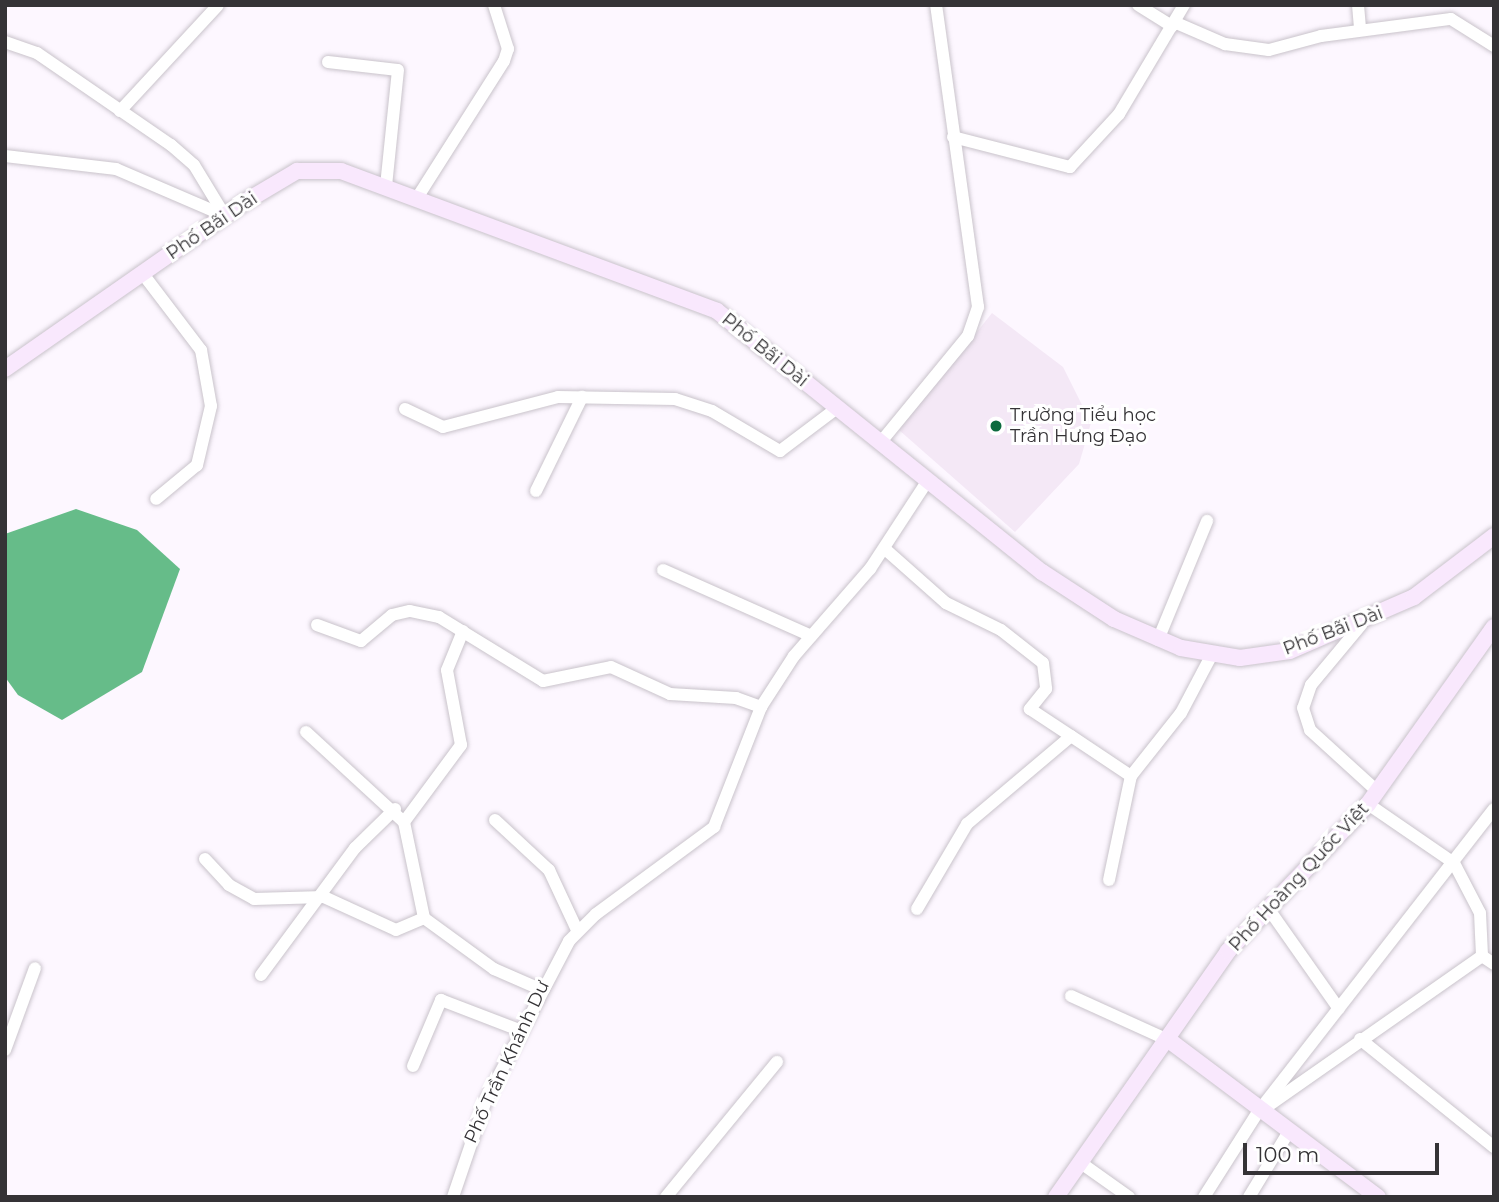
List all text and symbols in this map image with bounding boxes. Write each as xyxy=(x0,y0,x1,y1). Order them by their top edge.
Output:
street label: Phố Bãi Dài xyxy=(162,188,262,264)
street label: Phố Bãi Dài xyxy=(717,309,813,391)
place label: Trường Tiểu học Trần Hưng Đạo xyxy=(1010,405,1156,448)
marker: Trường Tiểu học Trần Hưng Đạo xyxy=(988,418,1004,434)
street label: Phố Bãi Dài xyxy=(1280,602,1386,660)
street label: Phố Hoàng Quốc Việt xyxy=(1224,798,1374,956)
street label: Phố Trần Khánh Dư xyxy=(460,977,554,1147)
scale bar xyxy=(1247,1128,1443,1172)
text: 100 m xyxy=(1256,1142,1319,1167)

